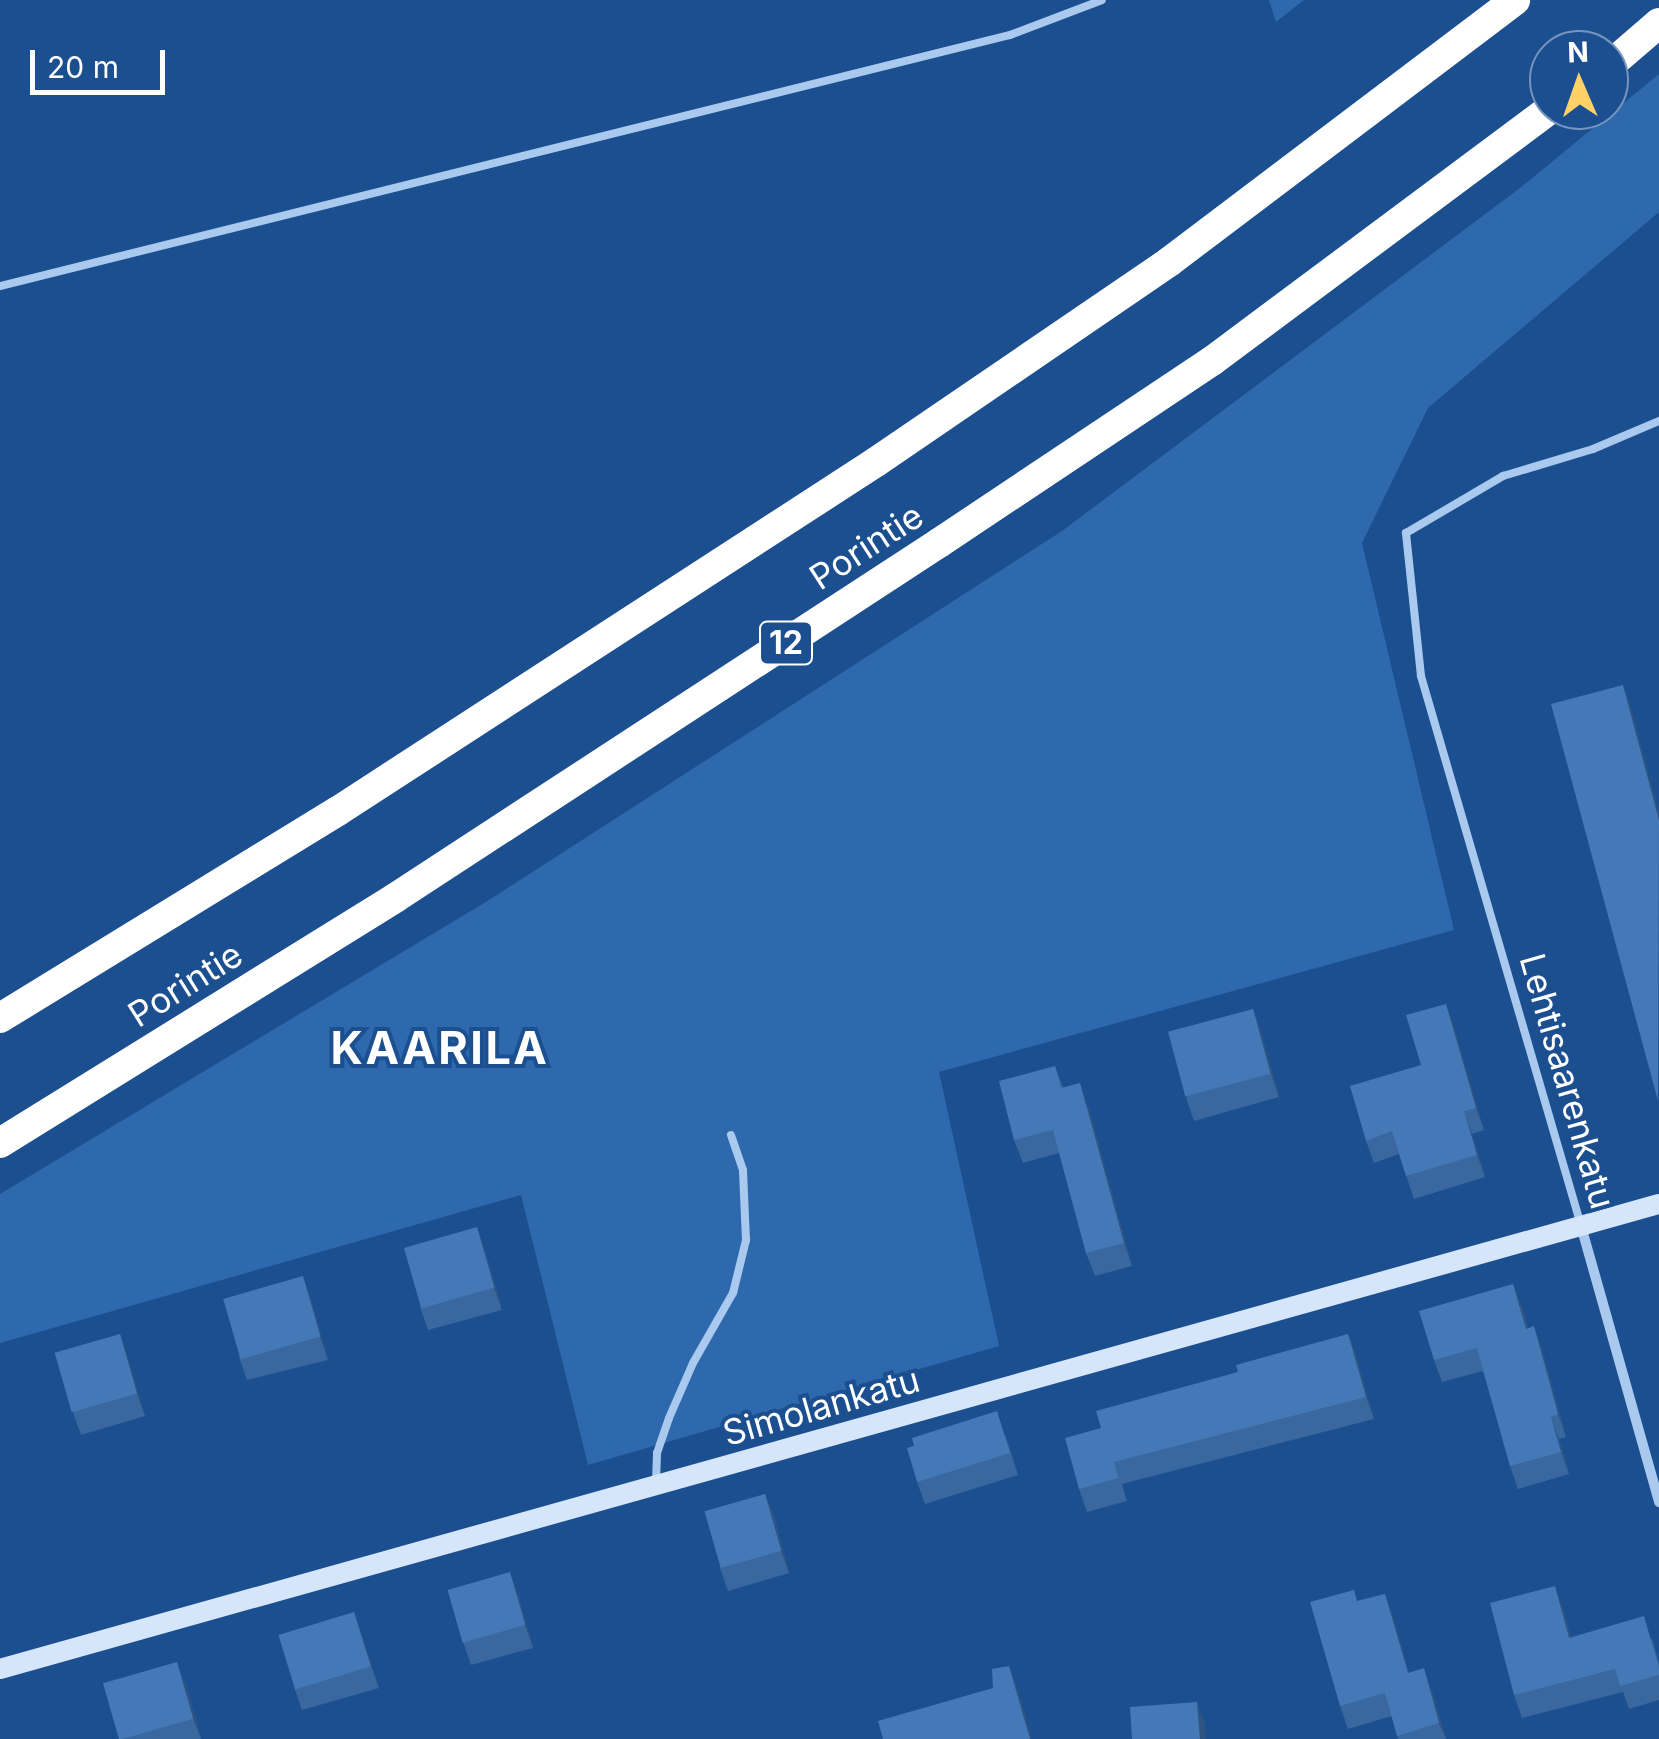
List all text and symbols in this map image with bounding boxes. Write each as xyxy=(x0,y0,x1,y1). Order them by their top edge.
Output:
scale bar xyxy=(35,30,170,92)
north arrow xyxy=(1529,30,1629,130)
text: N xyxy=(1567,35,1589,69)
text: 20 m xyxy=(47,49,119,85)
street label: Porintie xyxy=(802,494,930,598)
road number: 12 xyxy=(758,616,814,670)
street label: Porintie xyxy=(120,933,250,1035)
street label: Lehtisaarenkatu xyxy=(1512,949,1624,1213)
district label: KAARILA xyxy=(331,1021,549,1075)
street label: Simolankatu xyxy=(718,1358,924,1454)

